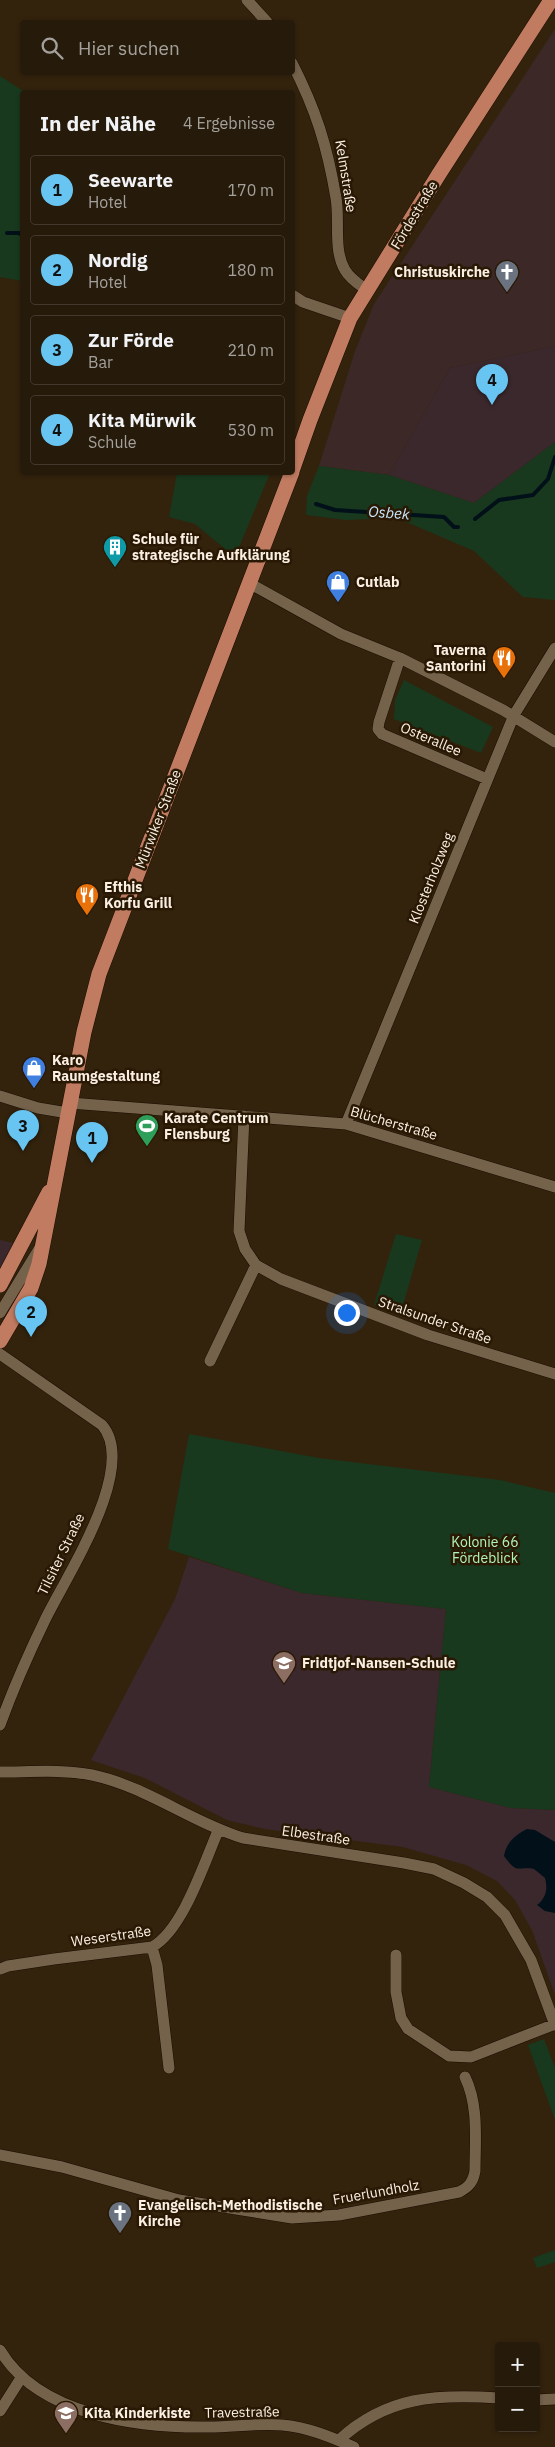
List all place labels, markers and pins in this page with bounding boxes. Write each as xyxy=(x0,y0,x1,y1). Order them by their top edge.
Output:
church icon: Christuskirche xyxy=(494,259,520,293)
place label: Christuskirche xyxy=(394,263,490,281)
pin: 4 xyxy=(476,364,508,405)
place label: Schule für strategische Aufklärung xyxy=(132,530,290,564)
building icon: Schule für strategische Aufklärung xyxy=(102,534,128,568)
shop icon: Cutlab xyxy=(325,569,351,603)
place label: Cutlab xyxy=(356,573,400,591)
place label: Taverna Santorini xyxy=(426,641,486,675)
restaurant icon: Taverna Santorini xyxy=(491,645,517,679)
place label: Efthis Korfu Grill xyxy=(104,878,172,912)
restaurant icon: Efthis Korfu Grill xyxy=(74,882,100,916)
place label: Karo Raumgestaltung xyxy=(52,1051,160,1085)
shop icon: Karo Raumgestaltung xyxy=(21,1055,47,1089)
place label: Karate Centrum Flensburg xyxy=(164,1109,269,1143)
pin: 3 xyxy=(7,1110,39,1151)
sports icon: Karate Centrum Flensburg xyxy=(134,1113,160,1147)
pin: 1 xyxy=(76,1122,108,1163)
pin: 2 xyxy=(15,1296,47,1337)
school or university icon: Fridtjof-Nansen-Schule xyxy=(271,1650,297,1684)
place label: Fridtjof-Nansen-Schule xyxy=(302,1654,456,1672)
place label: Evangelisch-Methodistische Kirche xyxy=(138,2196,323,2230)
church icon: Evangelisch-Methodistische Kirche xyxy=(107,2200,133,2234)
school or university icon: Kita Kinderkiste xyxy=(53,2400,79,2434)
place label: Kita Kinderkiste xyxy=(84,2404,191,2422)

